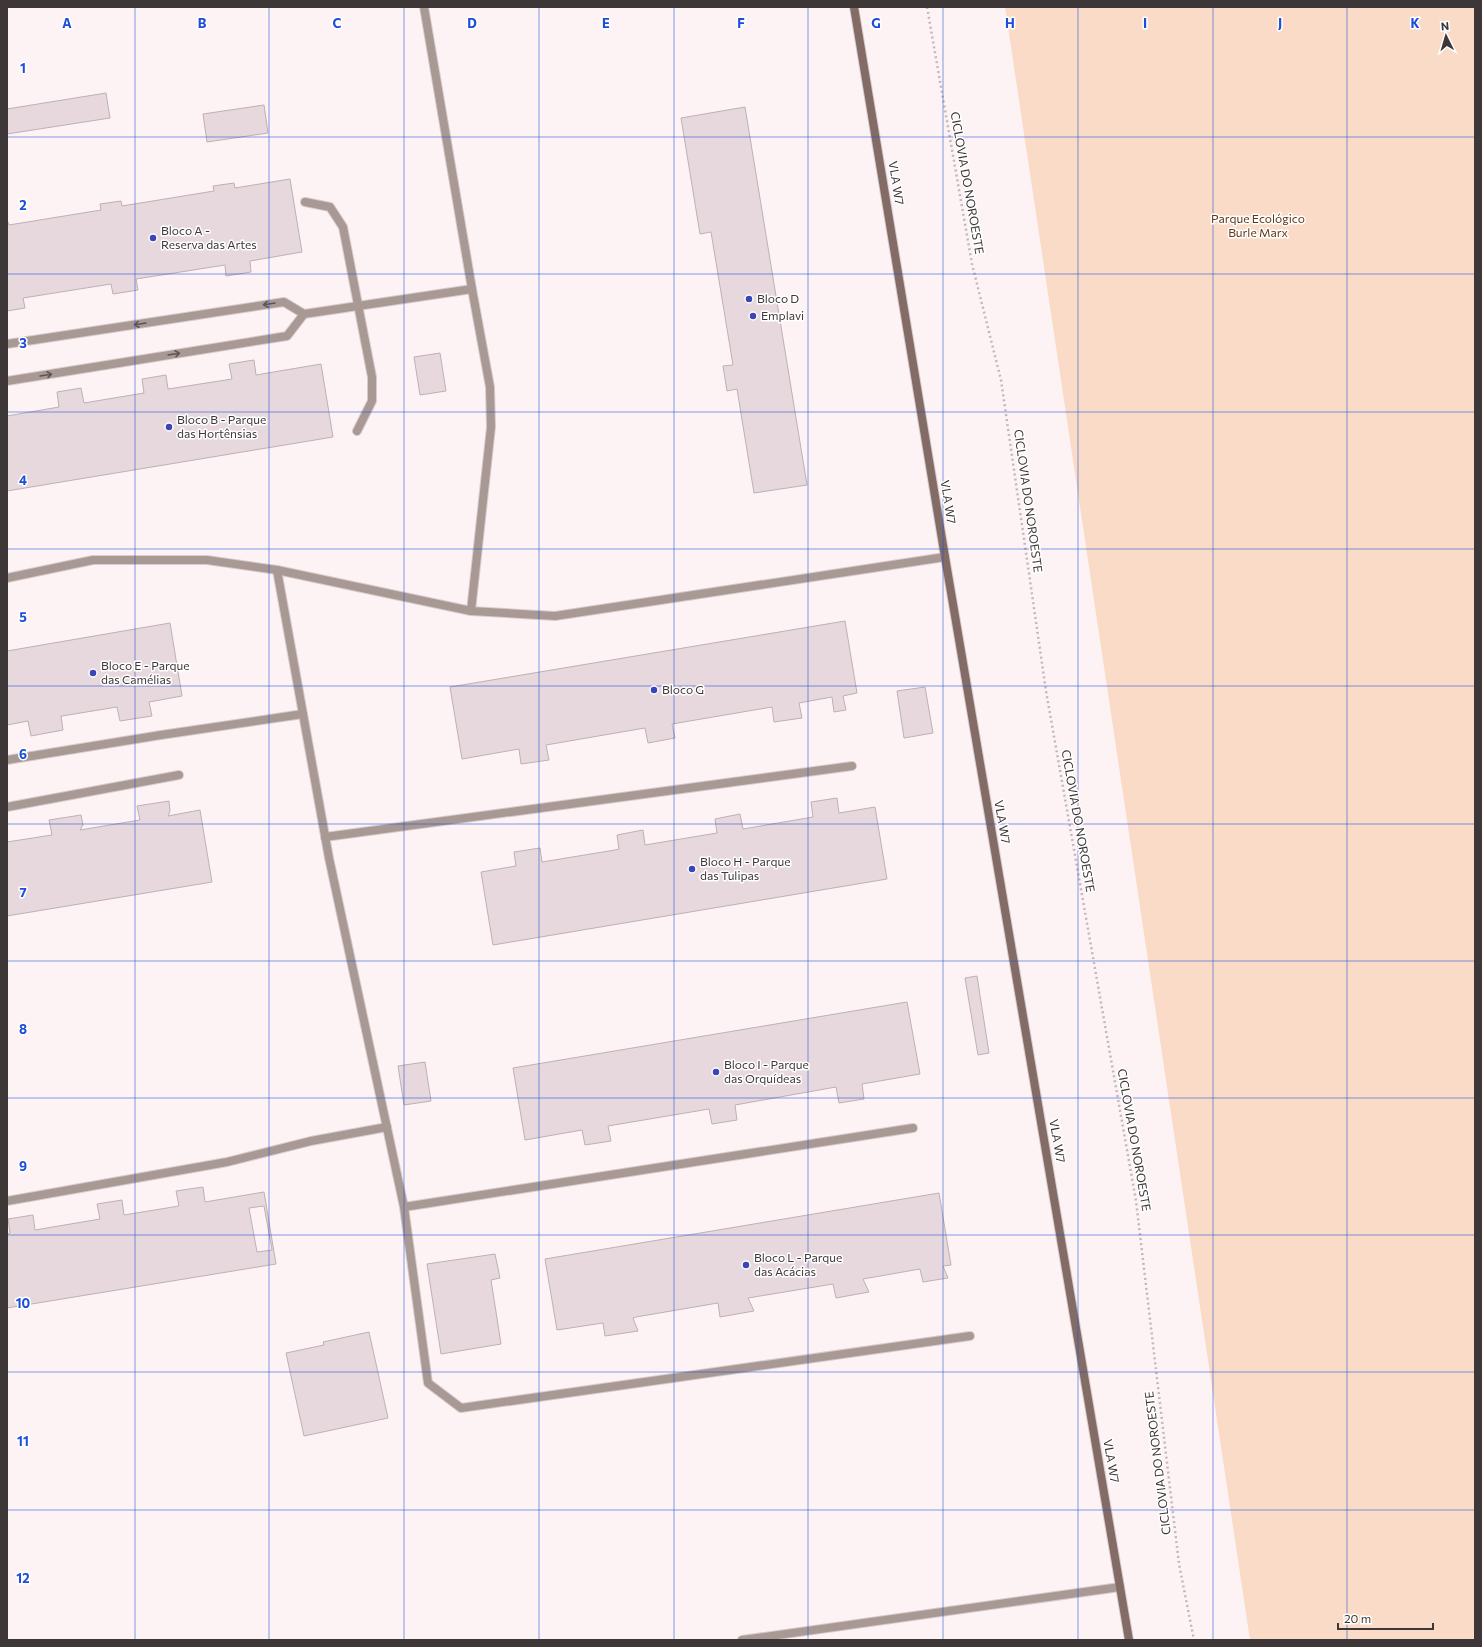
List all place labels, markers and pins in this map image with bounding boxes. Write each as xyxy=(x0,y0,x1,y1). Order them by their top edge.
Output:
place label: Bloco A - Reserva das Artes xyxy=(161,223,257,251)
marker: Bloco A - Reserva das Artes xyxy=(148,233,158,243)
place label: Bloco D xyxy=(757,291,799,305)
marker: Bloco D xyxy=(744,294,754,304)
place label: Emplavi xyxy=(761,308,804,322)
marker: Emplavi xyxy=(748,311,758,321)
place label: Bloco B - Parque das Hortênsias xyxy=(177,412,266,440)
marker: Bloco B - Parque das Hortênsias xyxy=(164,422,174,432)
place label: Bloco E - Parque das Camélias xyxy=(101,658,190,686)
marker: Bloco E - Parque das Camélias xyxy=(88,668,98,678)
place label: Bloco G xyxy=(662,682,704,696)
marker: Bloco G xyxy=(649,685,659,695)
place label: Bloco H - Parque das Tulipas xyxy=(700,854,790,882)
marker: Bloco H - Parque das Tulipas xyxy=(687,864,697,874)
place label: Bloco I - Parque das Orquídeas xyxy=(724,1057,809,1085)
marker: Bloco I - Parque das Orquídeas xyxy=(711,1067,721,1077)
place label: Bloco L - Parque das Acácias xyxy=(754,1250,842,1278)
marker: Bloco L - Parque das Acácias xyxy=(741,1260,751,1270)

